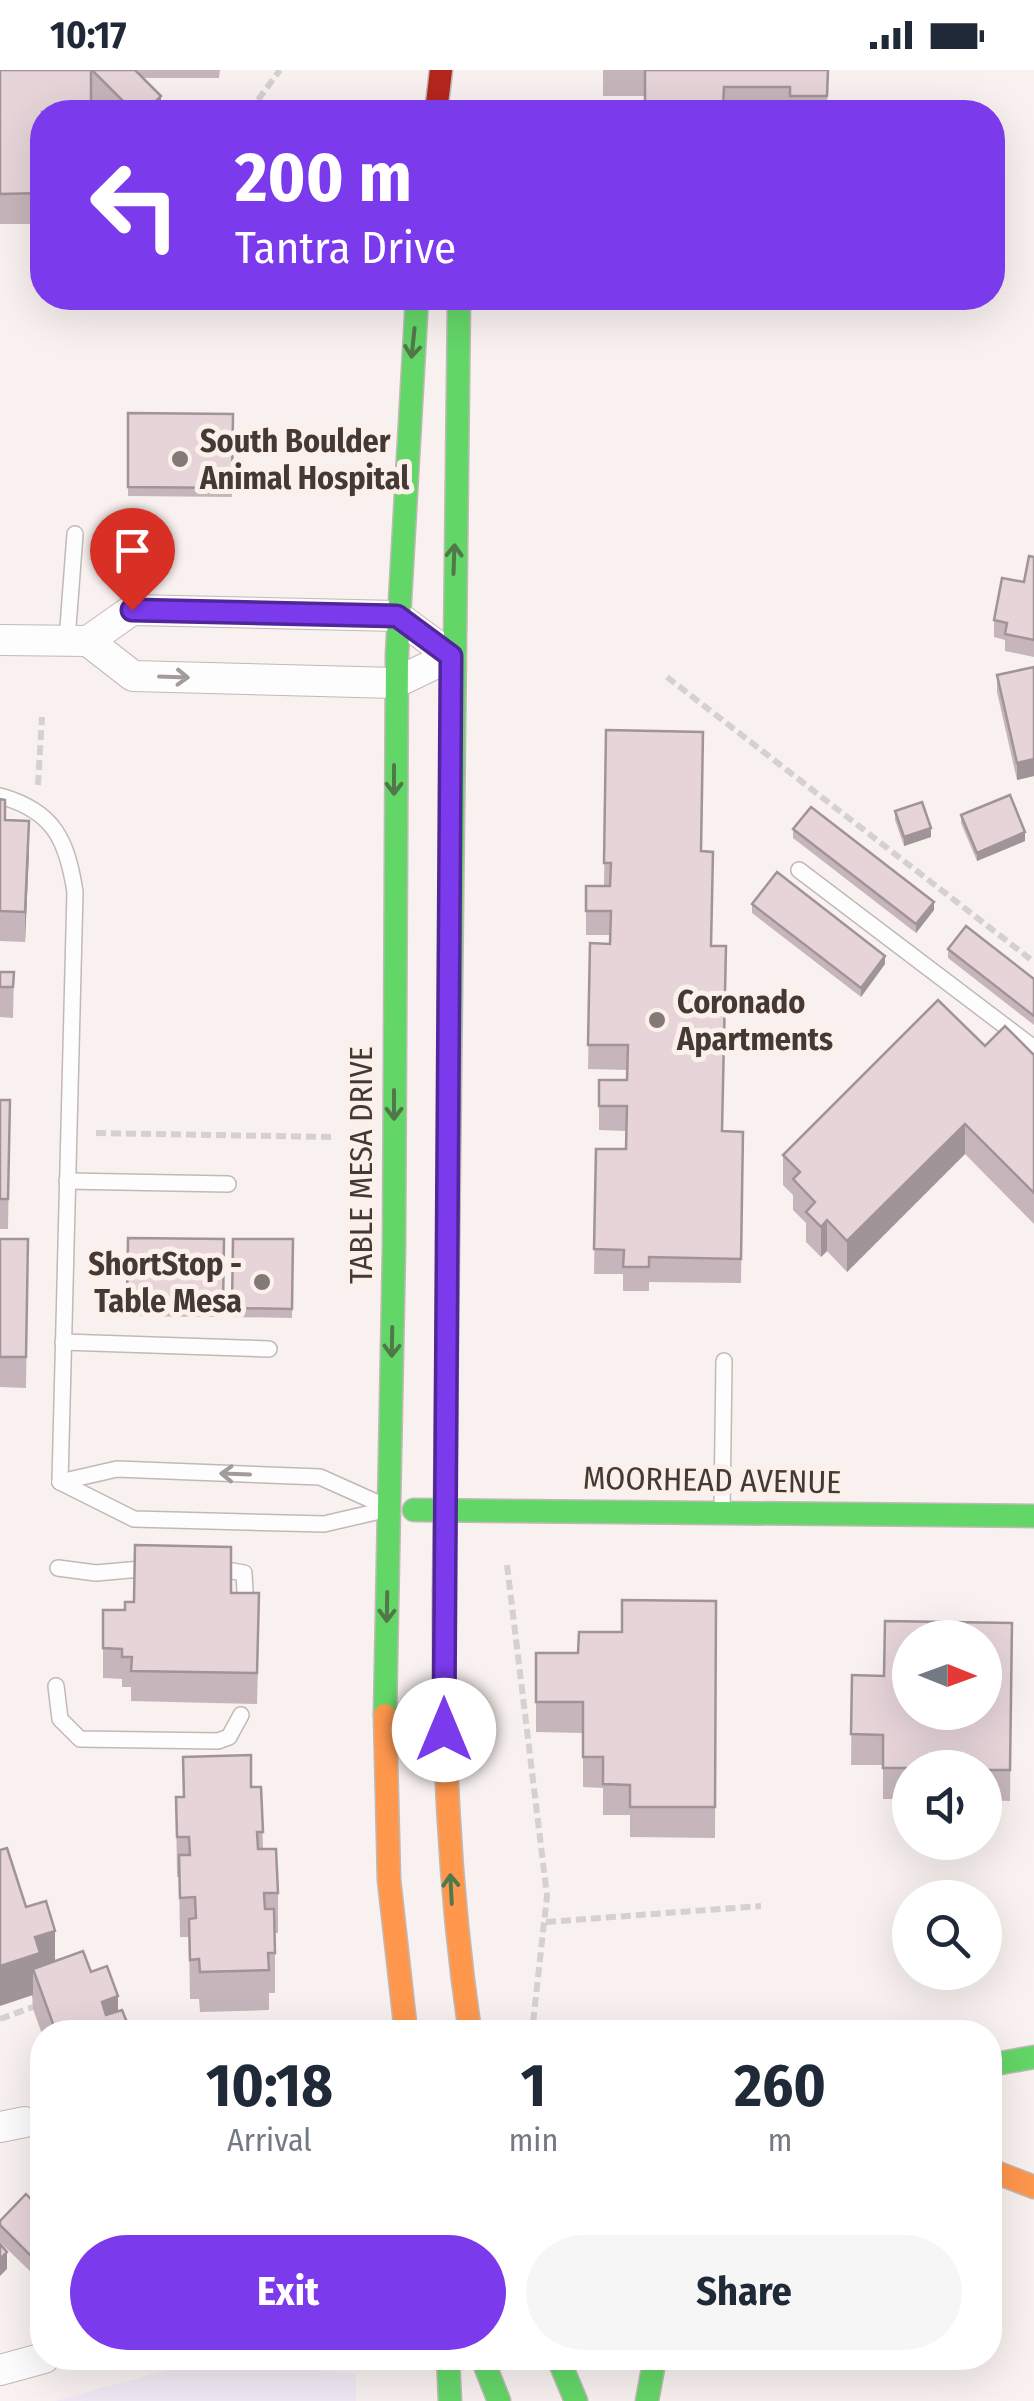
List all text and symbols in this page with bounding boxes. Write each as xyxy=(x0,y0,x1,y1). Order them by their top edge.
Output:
text: 10:17 xyxy=(50,12,127,58)
text: 200 m xyxy=(235,136,412,220)
icon: left xyxy=(70,140,200,270)
text: Tantra Drive xyxy=(235,221,456,275)
one-way arrow xyxy=(403,326,422,359)
place label: South Boulder Animal Hospital xyxy=(199,422,409,497)
marker: South Boulder Animal Hospital xyxy=(169,448,191,470)
pin xyxy=(90,508,175,611)
icon: arrive xyxy=(105,523,160,578)
one-way arrow xyxy=(445,544,464,576)
one-way arrow xyxy=(157,668,189,687)
one-way arrow xyxy=(384,764,404,796)
place label: Coronado Apartments xyxy=(676,983,833,1058)
marker: Coronado Apartments xyxy=(646,1009,668,1031)
street label: TABLE MESA DRIVE xyxy=(342,1046,380,1284)
one-way arrow xyxy=(384,1088,404,1121)
place label: ShortStop - Table Mesa xyxy=(88,1245,242,1320)
marker: ShortStop - Table Mesa xyxy=(251,1271,273,1293)
one-way arrow xyxy=(382,1326,401,1358)
street label: MOORHEAD AVENUE xyxy=(583,1459,841,1501)
one-way arrow xyxy=(219,1464,251,1483)
one-way arrow xyxy=(378,1590,396,1622)
north arrow xyxy=(892,1620,1002,1730)
map controls xyxy=(892,1620,1002,1990)
position arrow xyxy=(392,1678,496,1782)
button: sound xyxy=(892,1750,1002,1860)
one-way arrow xyxy=(441,1874,460,1906)
button: search xyxy=(892,1880,1002,1990)
text: 10:18 xyxy=(206,2050,333,2122)
text: 1 xyxy=(521,2050,546,2122)
text: 260 xyxy=(734,2050,826,2122)
text: Arrival xyxy=(227,2121,312,2159)
text: min xyxy=(509,2121,558,2159)
text: m xyxy=(768,2121,792,2159)
button: Exit xyxy=(70,2235,506,2350)
button: Share xyxy=(526,2235,962,2350)

